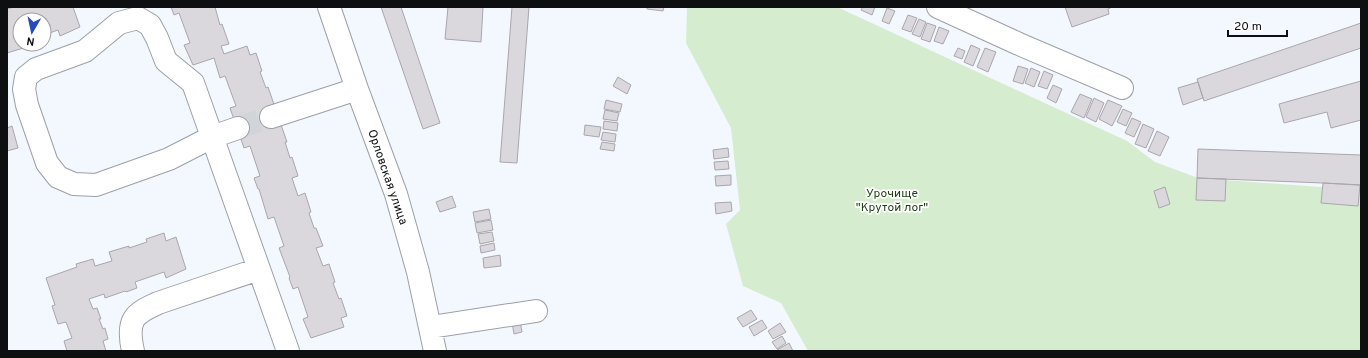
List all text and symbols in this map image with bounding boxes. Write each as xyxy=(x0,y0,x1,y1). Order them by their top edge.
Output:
north arrow xyxy=(12,12,52,52)
scale bar xyxy=(1228,12,1287,38)
text: 20 m xyxy=(1234,19,1262,35)
text: N xyxy=(26,33,36,48)
street label: Орловская улица xyxy=(363,128,411,227)
park label: Урочище "Крутой лог" xyxy=(856,186,928,216)

